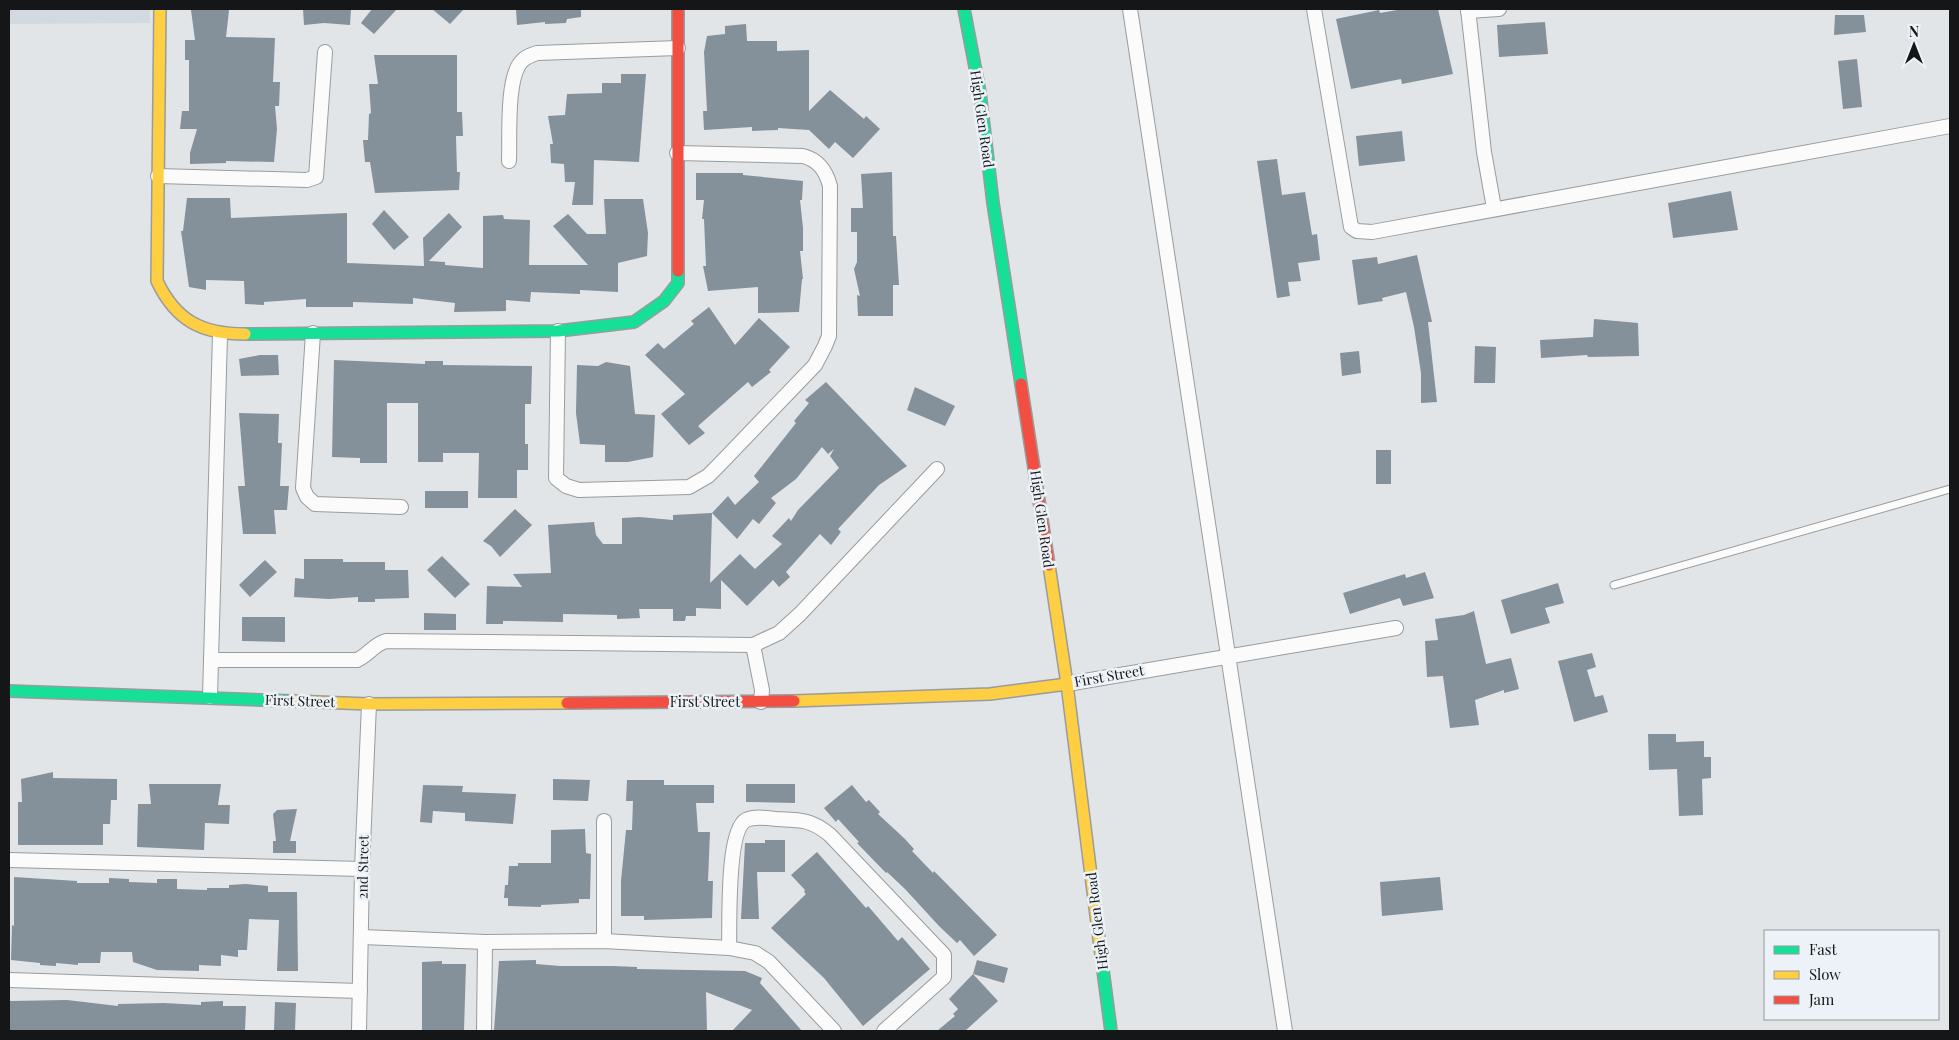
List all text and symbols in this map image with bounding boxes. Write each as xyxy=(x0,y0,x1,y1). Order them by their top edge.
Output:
north arrow xyxy=(1889,20,1939,70)
text: N xyxy=(1909,22,1919,41)
street label: High Glen Road xyxy=(966,69,999,169)
street label: High Glen Road xyxy=(1026,469,1059,569)
street label: First Street xyxy=(1073,660,1146,691)
street label: First Street xyxy=(265,690,337,711)
street label: First Street xyxy=(670,692,741,711)
street label: 2nd Street xyxy=(352,834,373,899)
street label: High Glen Road xyxy=(1081,871,1112,971)
legend xyxy=(1764,930,1939,1020)
text: Fast xyxy=(1809,939,1838,959)
text: Slow xyxy=(1809,964,1841,984)
text: Jam xyxy=(1808,989,1835,1009)

